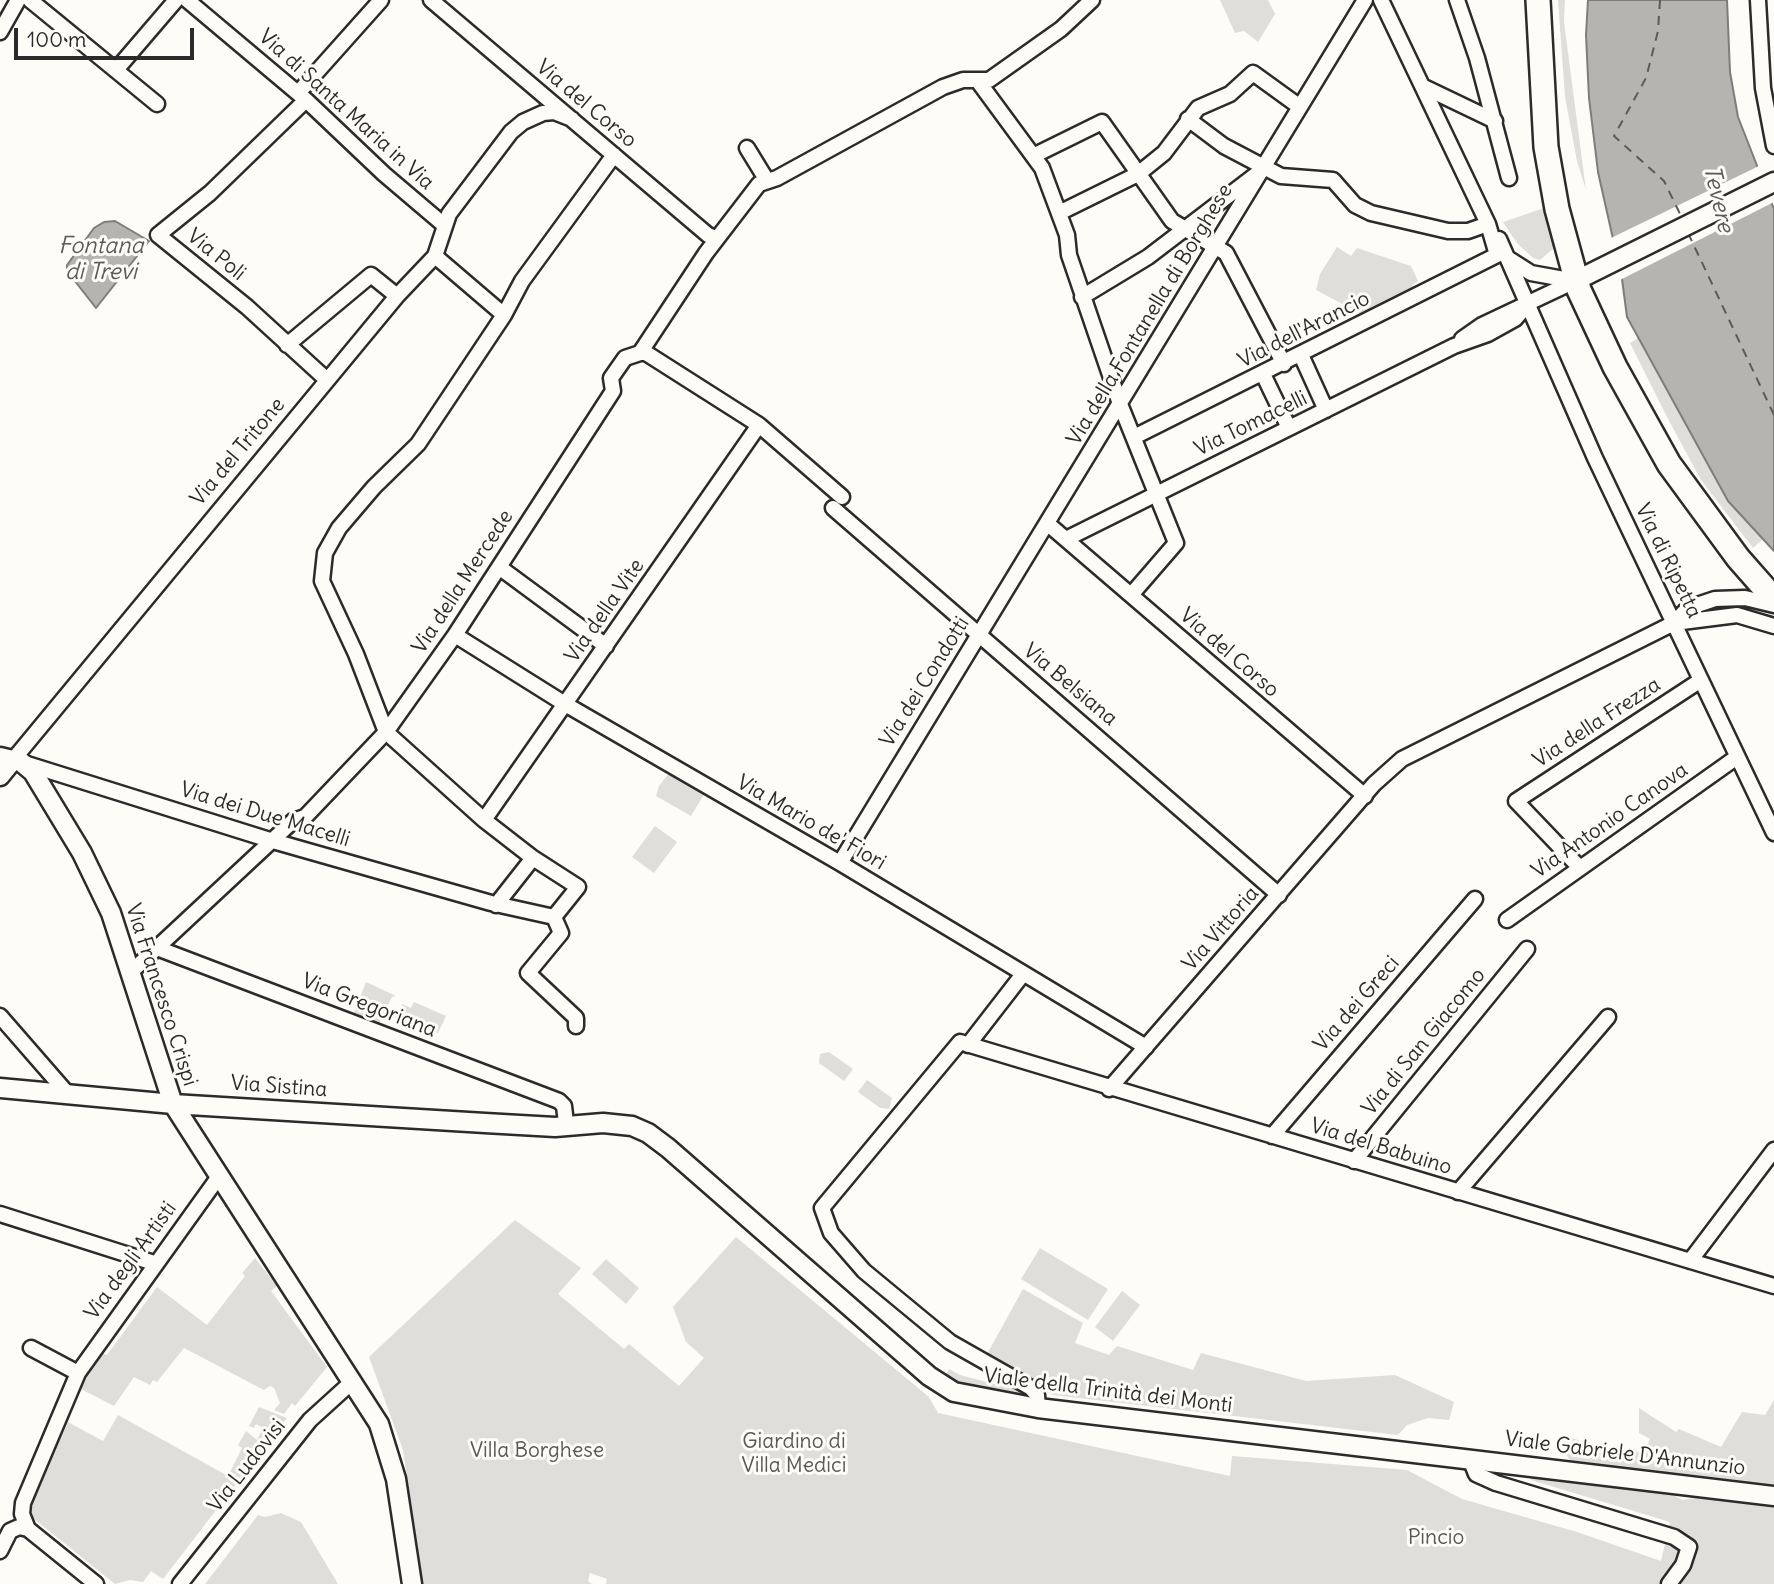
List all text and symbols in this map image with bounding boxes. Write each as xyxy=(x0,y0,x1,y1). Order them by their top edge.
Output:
scale bar xyxy=(18,14,198,58)
street label: Via di Santa Maria in Via xyxy=(253,25,439,195)
text: 100 m xyxy=(27,26,86,53)
street label: Via del Corso xyxy=(531,55,641,153)
water label: Tevere xyxy=(1697,163,1739,235)
street label: Via della Fontanella di Borghese xyxy=(1062,180,1238,450)
street label: Via Poli xyxy=(182,224,250,286)
water label: Fontana di Trevi xyxy=(58,232,144,286)
street label: Via dell'Arancio xyxy=(1234,286,1374,374)
street label: Via Tomacelli xyxy=(1191,386,1311,462)
street label: Via del Tritone xyxy=(186,393,290,511)
street label: Via di Ripetta xyxy=(1629,500,1707,622)
street label: Via della Mercede xyxy=(407,505,519,659)
street label: Via della Vite xyxy=(560,554,650,668)
street label: Via del Corso xyxy=(1174,603,1284,703)
street label: Via dei Condotti xyxy=(875,612,975,752)
street label: Via Belsiana xyxy=(1018,638,1122,732)
street label: Via della Frezza xyxy=(1529,672,1665,774)
street label: Via Antonio Canova xyxy=(1527,758,1693,884)
street label: Via Mario de' Fiori xyxy=(732,770,890,876)
street label: Via dei Due Macelli xyxy=(177,777,353,853)
street label: Via Vittoria xyxy=(1177,882,1265,976)
street label: Via Francesco Crispi xyxy=(120,901,202,1089)
street label: Via dei Greci xyxy=(1309,951,1405,1057)
street label: Via di San Giacomo xyxy=(1357,963,1491,1121)
street label: Via Gregoriana xyxy=(298,969,440,1043)
street label: Via Sistina xyxy=(230,1071,328,1103)
street label: Via del Babuino xyxy=(1307,1114,1455,1180)
street label: Via degli Artisti xyxy=(80,1197,182,1325)
street label: Viale della Trinità dei Monti xyxy=(982,1363,1234,1419)
street label: Via Ludovisi xyxy=(203,1414,291,1518)
street label: Viale Gabriele D'Annunzio xyxy=(1503,1427,1747,1481)
park label: Giardino di Villa Medici xyxy=(742,1429,846,1479)
park label: Villa Borghese xyxy=(470,1438,604,1464)
park label: Pincio xyxy=(1408,1525,1464,1551)

